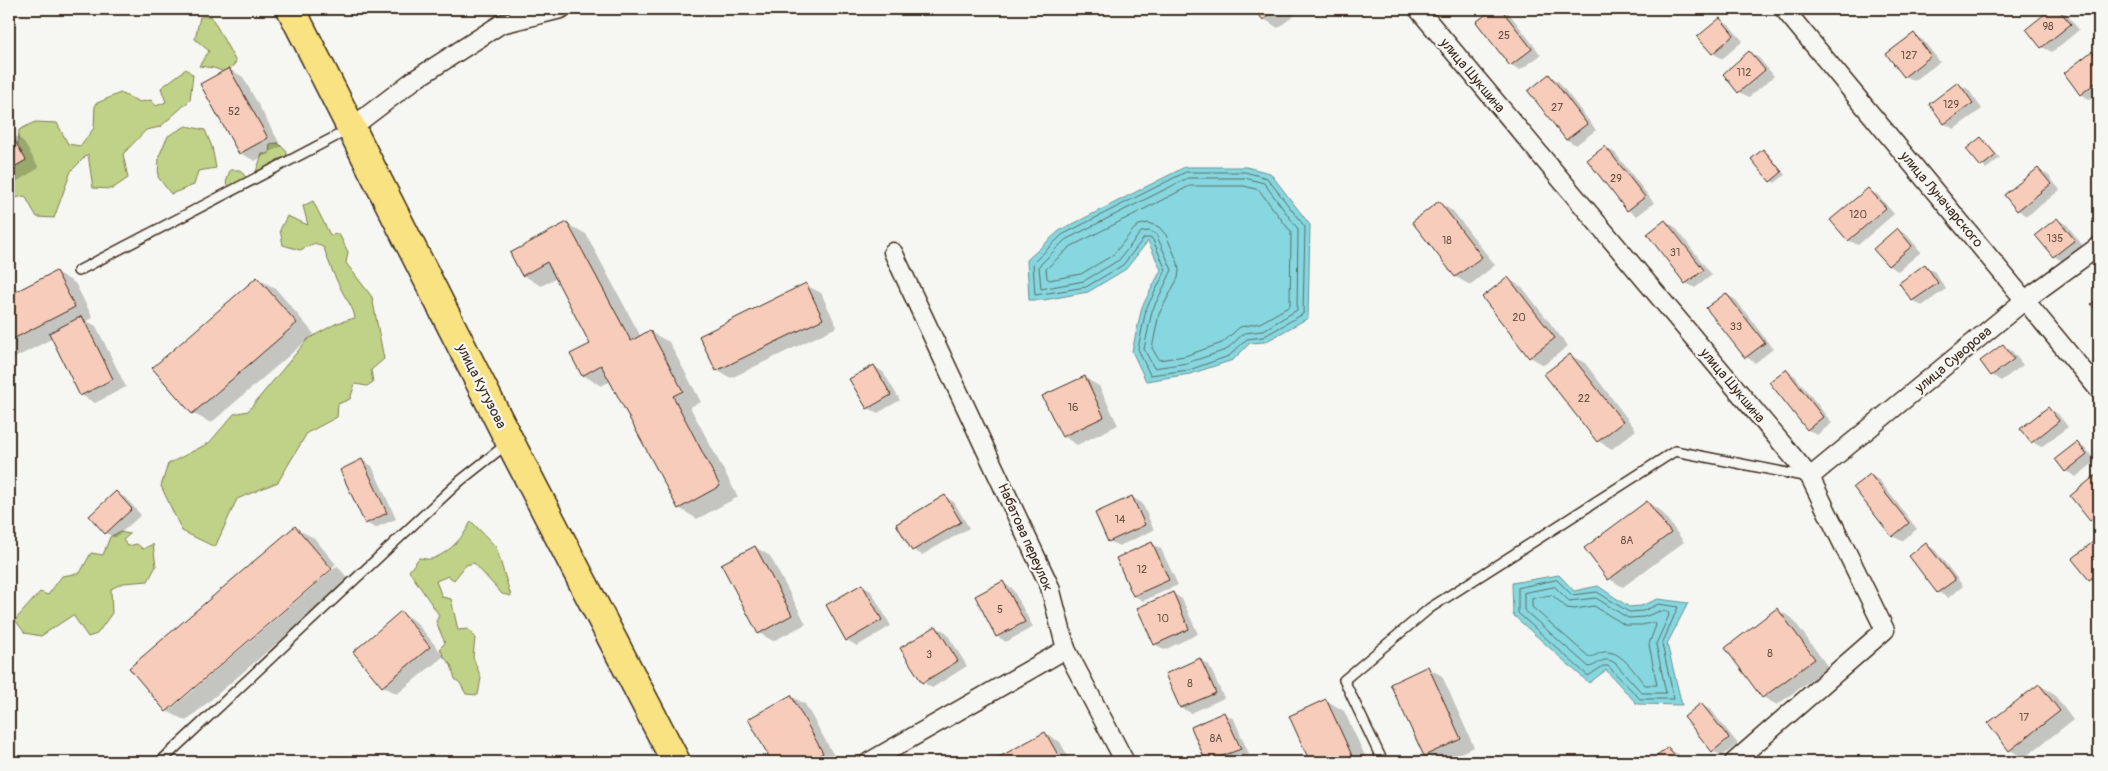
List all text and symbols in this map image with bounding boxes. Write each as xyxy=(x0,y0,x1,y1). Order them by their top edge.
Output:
house number: 98 xyxy=(2042,20,2054,33)
house number: 25 xyxy=(1498,29,1510,42)
street label: улица Шукшина xyxy=(1436,34,1509,116)
house number: 127 xyxy=(1901,49,1917,62)
house number: 112 xyxy=(1737,66,1751,79)
house number: 129 xyxy=(1943,98,1959,111)
house number: 27 xyxy=(1551,101,1563,114)
house number: 52 xyxy=(228,105,240,118)
street label: улица Луначарского xyxy=(1896,147,1987,251)
house number: 29 xyxy=(1610,172,1622,185)
house number: 120 xyxy=(1849,208,1867,221)
house number: 135 xyxy=(2047,232,2063,245)
house number: 18 xyxy=(1442,234,1452,247)
house number: 31 xyxy=(1670,246,1680,259)
house number: 20 xyxy=(1512,311,1526,324)
house number: 33 xyxy=(1730,320,1742,333)
street label: улица Суворова xyxy=(1911,323,1995,397)
street label: улица Кутузова xyxy=(453,340,510,431)
street label: улица Шукшина xyxy=(1696,344,1769,426)
house number: 22 xyxy=(1578,392,1590,405)
house number: 16 xyxy=(1068,401,1078,414)
street label: Набатова переулок xyxy=(994,481,1057,594)
house number: 14 xyxy=(1115,513,1126,526)
house number: 8А xyxy=(1621,534,1633,547)
house number: 12 xyxy=(1137,563,1147,576)
house number: 5 xyxy=(997,603,1003,616)
house number: 10 xyxy=(1157,612,1169,625)
house number: 8 xyxy=(1767,647,1773,660)
house number: 3 xyxy=(926,648,932,661)
house number: 8 xyxy=(1187,677,1193,690)
house number: 17 xyxy=(2019,711,2029,724)
house number: 8А xyxy=(1210,732,1222,745)

